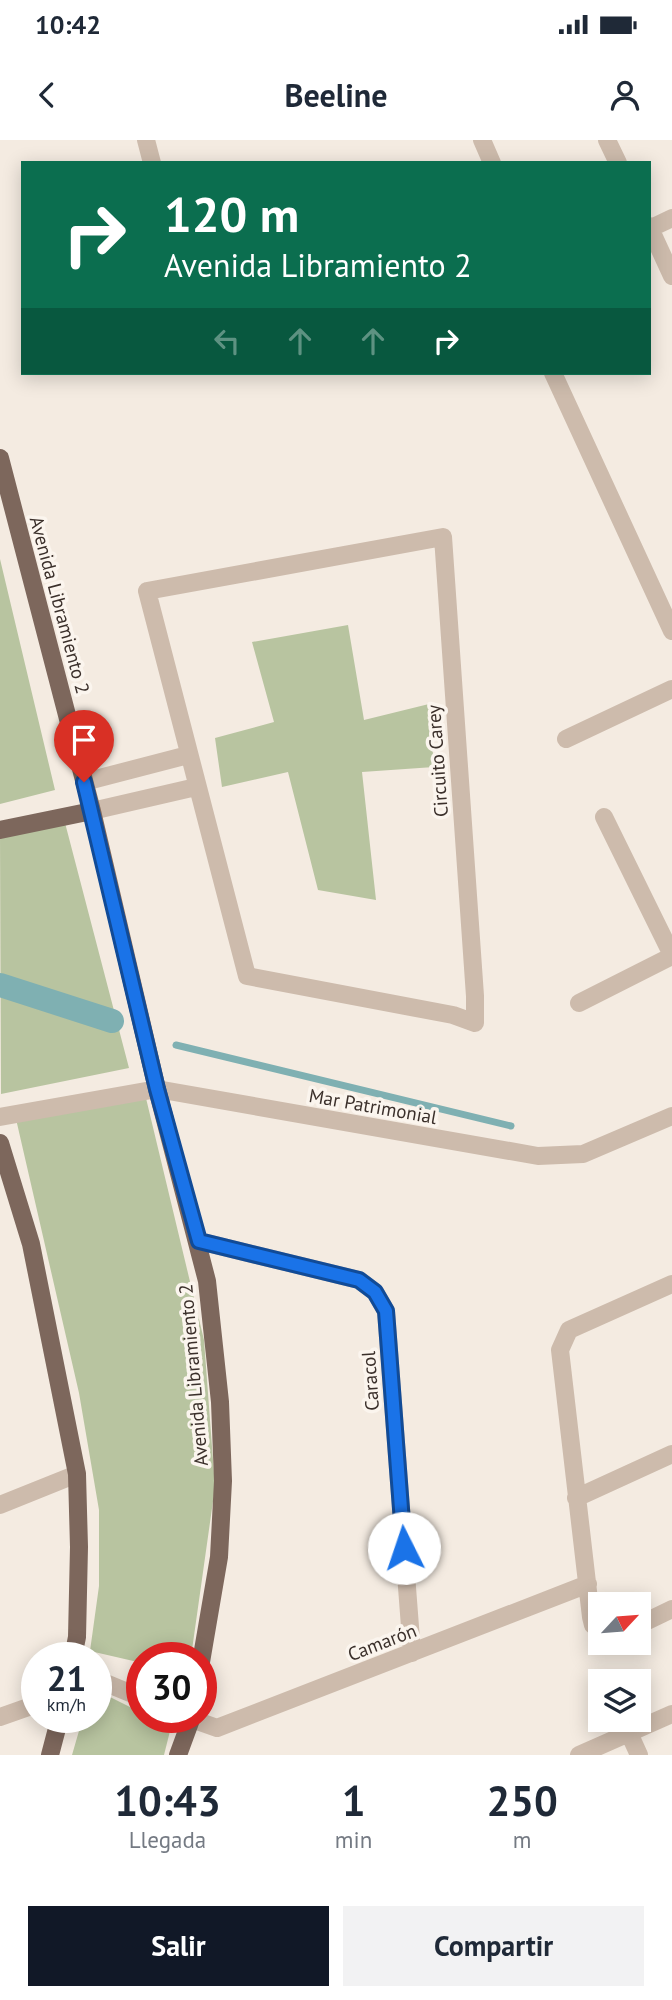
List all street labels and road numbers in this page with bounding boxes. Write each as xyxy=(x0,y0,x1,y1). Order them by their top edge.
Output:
street label: Avenida Libramiento 2 xyxy=(25,514,95,696)
street label: Circuito Carey xyxy=(421,704,453,818)
street label: Mar Patrimonial xyxy=(307,1083,439,1129)
street label: Avenida Libramiento 2 xyxy=(173,1283,213,1467)
street label: Caracol xyxy=(356,1350,384,1412)
street label: Camarón xyxy=(344,1618,420,1666)

